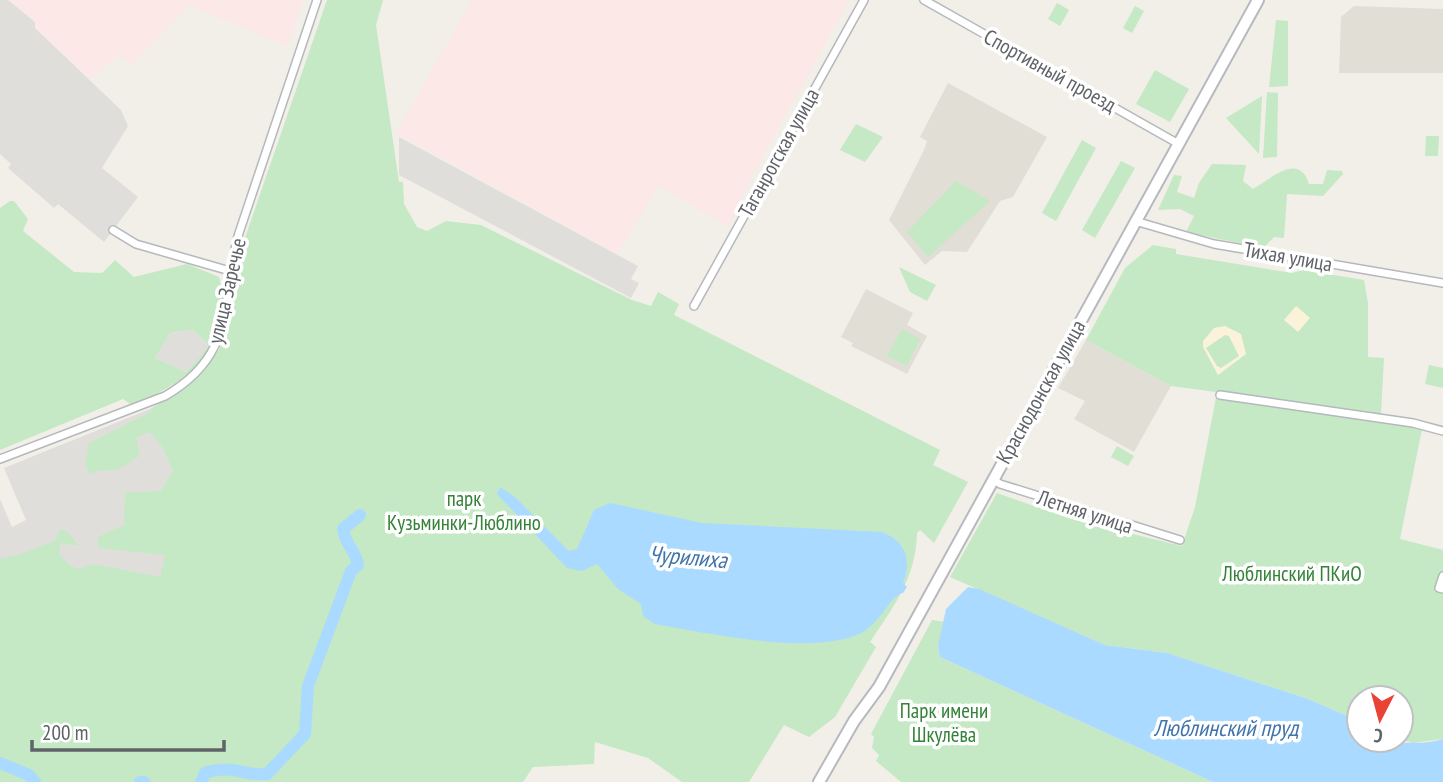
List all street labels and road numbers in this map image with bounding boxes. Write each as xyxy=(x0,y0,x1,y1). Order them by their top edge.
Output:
street label: Спортивный проезд xyxy=(979,23,1121,118)
street label: Таганрогская улица xyxy=(732,84,825,222)
street label: улица Заречье xyxy=(201,235,252,346)
street label: Тихая улица xyxy=(1242,235,1334,278)
street label: Краснодонская улица xyxy=(990,315,1091,468)
street label: Летняя улица xyxy=(1033,483,1136,540)

